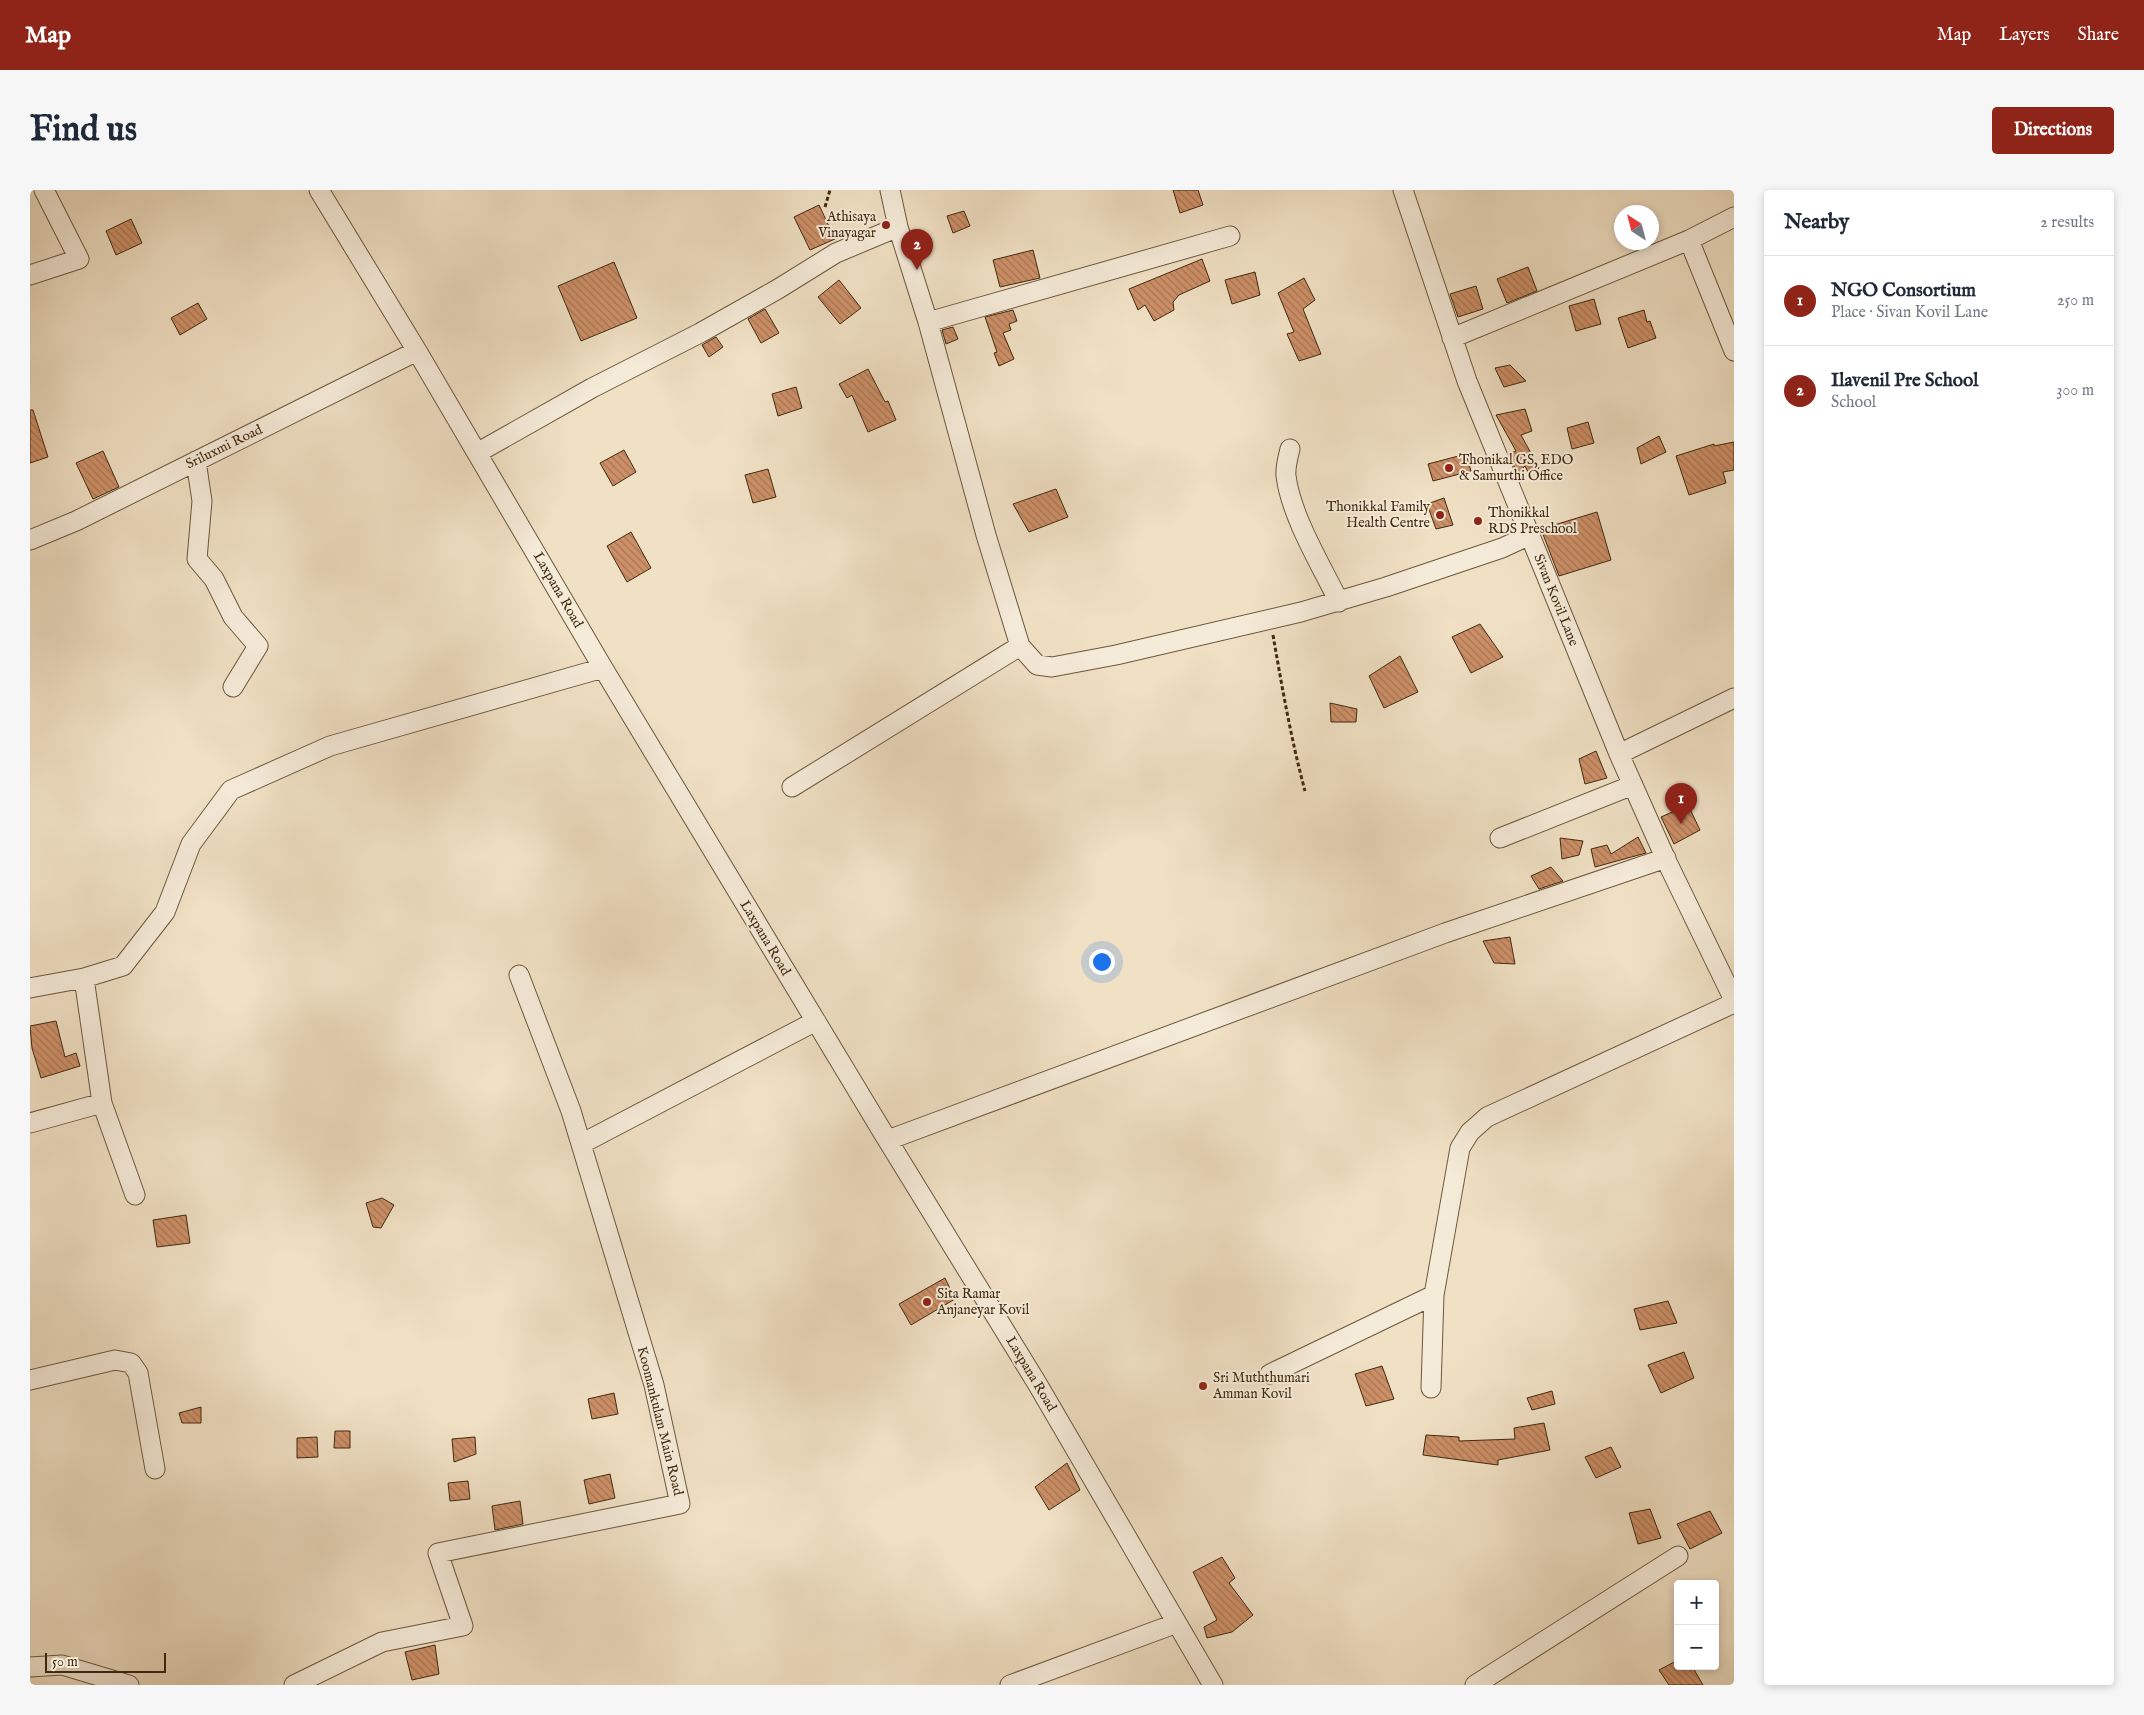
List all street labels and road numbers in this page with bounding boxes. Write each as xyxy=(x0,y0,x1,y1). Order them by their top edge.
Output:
street label: Sriluxmi Road xyxy=(183,420,266,473)
street label: Laxpana Road xyxy=(529,549,587,632)
street label: Sivan Kovil Lane xyxy=(1529,551,1583,649)
street label: Laxpana Road xyxy=(735,897,795,979)
street label: Laxpana Road xyxy=(1001,1333,1061,1415)
street label: Koomankulam Main Road xyxy=(633,1345,687,1498)

